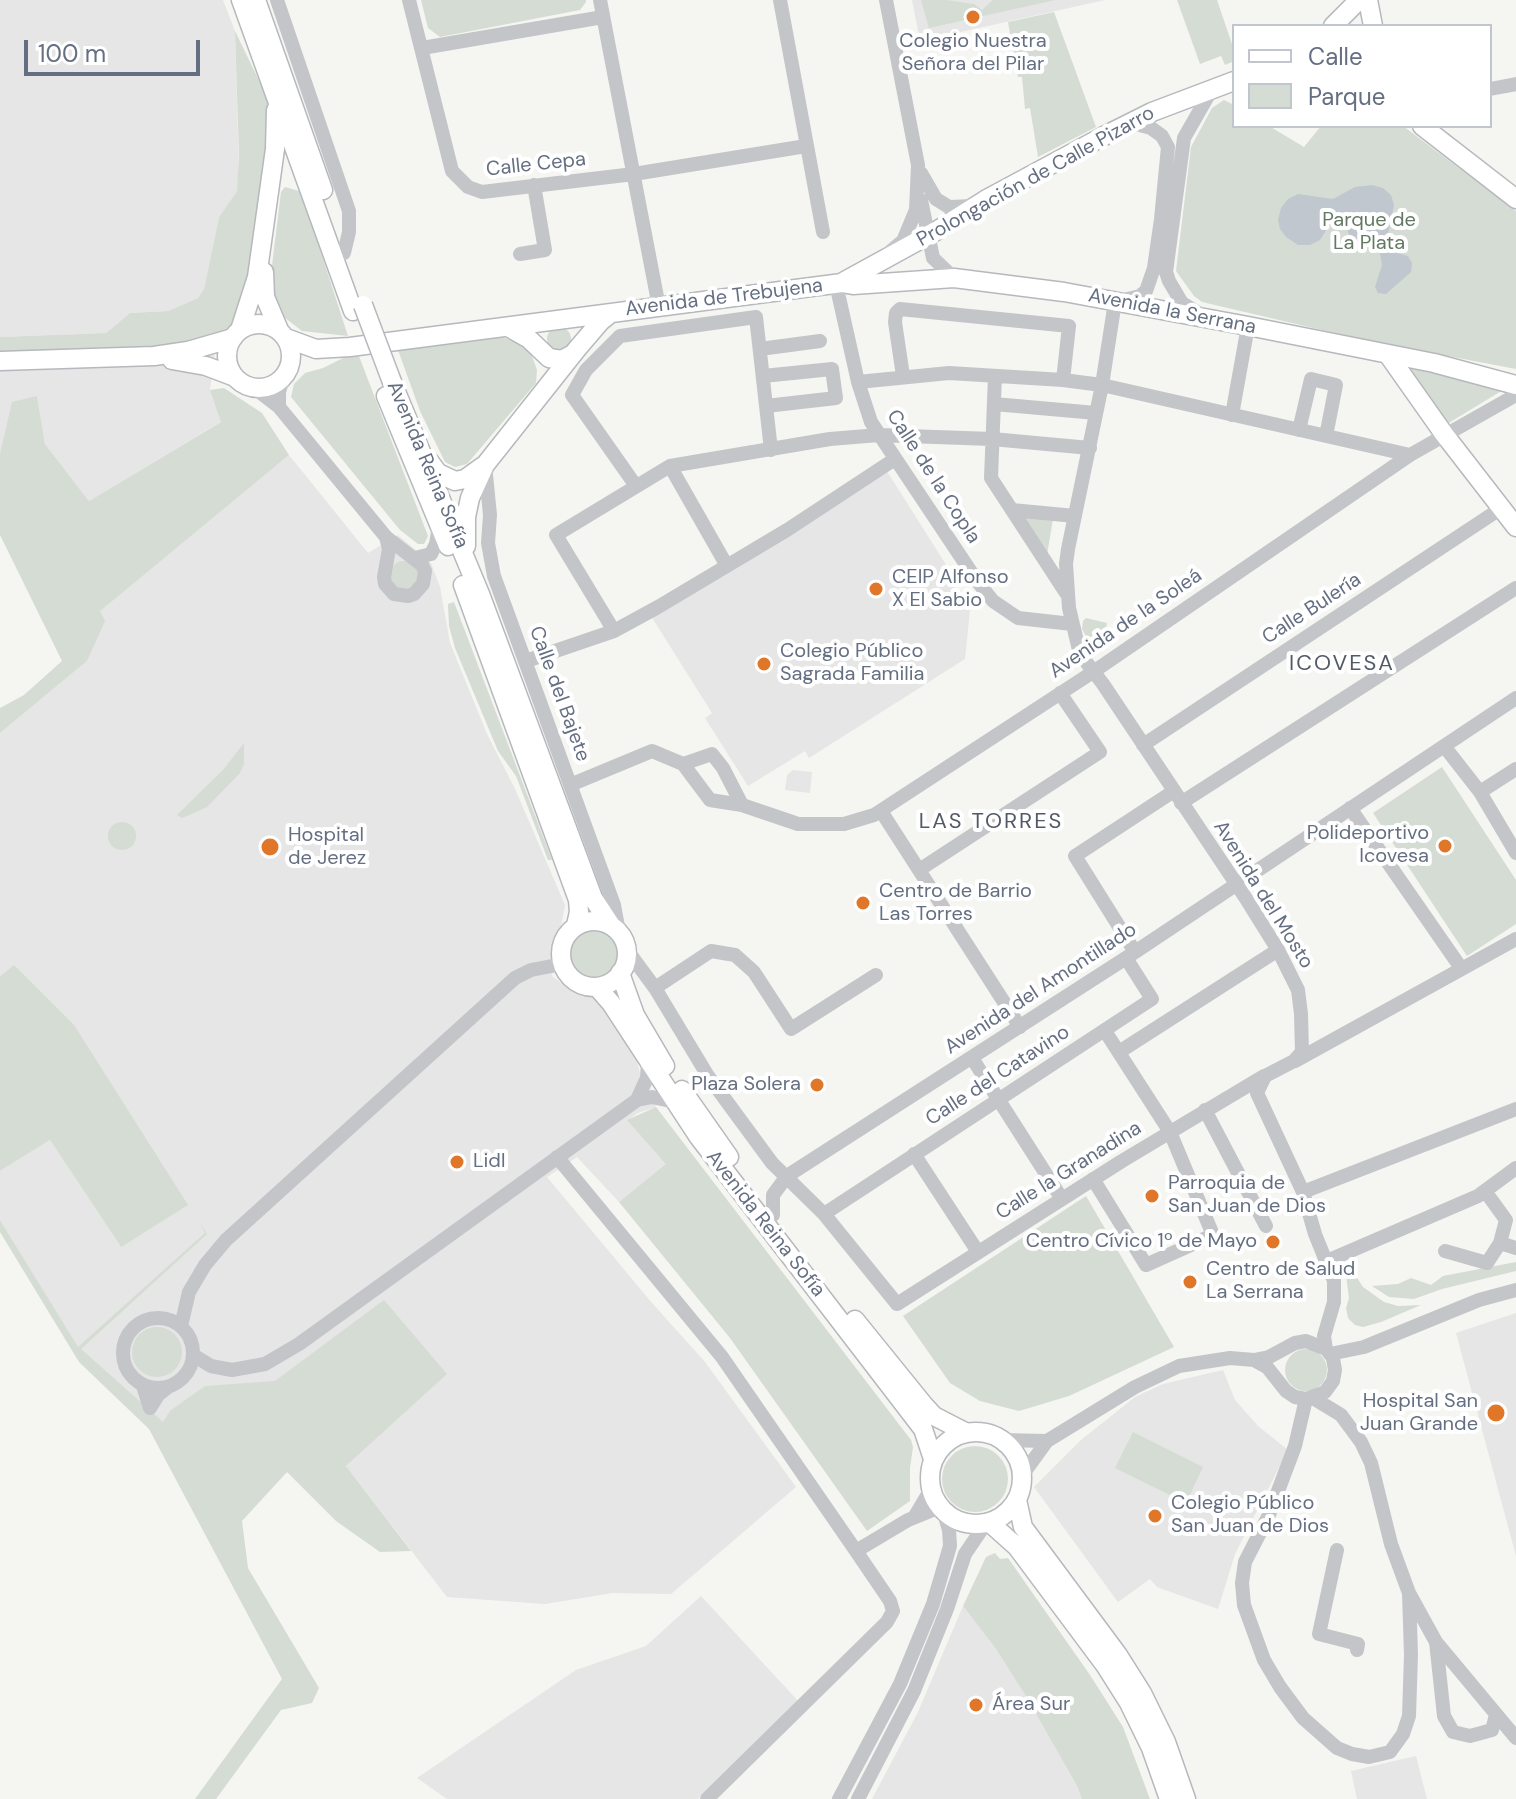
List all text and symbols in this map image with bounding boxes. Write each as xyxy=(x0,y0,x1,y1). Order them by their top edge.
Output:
marker: Colegio Nuestra Señora del Pilar xyxy=(964,8,982,26)
scale bar xyxy=(28,24,204,74)
legend xyxy=(1232,24,1492,128)
place label: Colegio Nuestra Señora del Pilar xyxy=(899,30,1047,77)
text: 100 m xyxy=(38,38,106,69)
text: Calle xyxy=(1308,41,1363,72)
text: Parque xyxy=(1308,81,1385,112)
street label: Prolongación de Calle Pizarro xyxy=(913,102,1159,252)
street label: Calle Cepa xyxy=(485,148,587,182)
park label: Parque de La Plata xyxy=(1322,209,1416,256)
street label: Avenida de Trebujena xyxy=(624,274,824,322)
street label: Avenida la Serrana xyxy=(1086,284,1258,340)
street label: Avenida Reina Sofía xyxy=(381,378,473,552)
street label: Calle de la Copla xyxy=(881,406,985,548)
street label: Avenida de la Soleá xyxy=(1045,564,1207,684)
place label: CEIP Alfonso X El Sabio xyxy=(892,566,1009,613)
street label: Calle Bulería xyxy=(1258,568,1366,650)
marker: CEIP Alfonso X El Sabio xyxy=(867,580,885,598)
street label: Calle del Bajete xyxy=(523,623,595,765)
place label: Colegio Público Sagrada Familia xyxy=(780,640,924,687)
district label: ICOVESA xyxy=(1289,651,1395,677)
marker: Colegio Público Sagrada Familia xyxy=(755,655,773,673)
district label: LAS TORRES xyxy=(919,809,1063,835)
street label: Avenida del Mosto xyxy=(1208,817,1318,973)
place label: Polideportivo Icovesa xyxy=(1307,822,1429,869)
place label: Hospital de Jerez xyxy=(288,824,366,871)
marker: Hospital de Jerez xyxy=(259,836,281,858)
marker: Polideportivo Icovesa xyxy=(1436,837,1454,855)
place label: Centro de Barrio Las Torres xyxy=(879,880,1032,927)
marker: Centro de Barrio Las Torres xyxy=(854,894,872,912)
street label: Avenida del Amontillado xyxy=(941,918,1141,1060)
street label: Calle del Catavino xyxy=(922,1021,1074,1131)
place label: Plaza Solera xyxy=(691,1073,801,1097)
marker: Plaza Solera xyxy=(808,1076,826,1094)
street label: Calle la Granadina xyxy=(992,1117,1146,1225)
street label: Avenida Reina Sofía xyxy=(700,1146,830,1302)
place label: Lidl xyxy=(473,1150,505,1174)
marker: Lidl xyxy=(448,1153,466,1171)
place label: Parroquia de San Juan de Dios xyxy=(1168,1172,1326,1219)
marker: Parroquia de San Juan de Dios xyxy=(1143,1187,1161,1205)
place label: Centro Cívico 1º de Mayo xyxy=(1026,1230,1257,1254)
marker: Centro Cívico 1º de Mayo xyxy=(1264,1233,1282,1251)
place label: Centro de Salud La Serrana xyxy=(1206,1258,1355,1305)
marker: Centro de Salud La Serrana xyxy=(1181,1273,1199,1291)
place label: Hospital San Juan Grande xyxy=(1360,1390,1478,1437)
marker: Hospital San Juan Grande xyxy=(1485,1402,1507,1424)
place label: Colegio Público San Juan de Dios xyxy=(1171,1492,1329,1539)
marker: Colegio Público San Juan de Dios xyxy=(1146,1507,1164,1525)
place label: Área Sur xyxy=(992,1693,1070,1717)
marker: Área Sur xyxy=(967,1696,985,1714)

